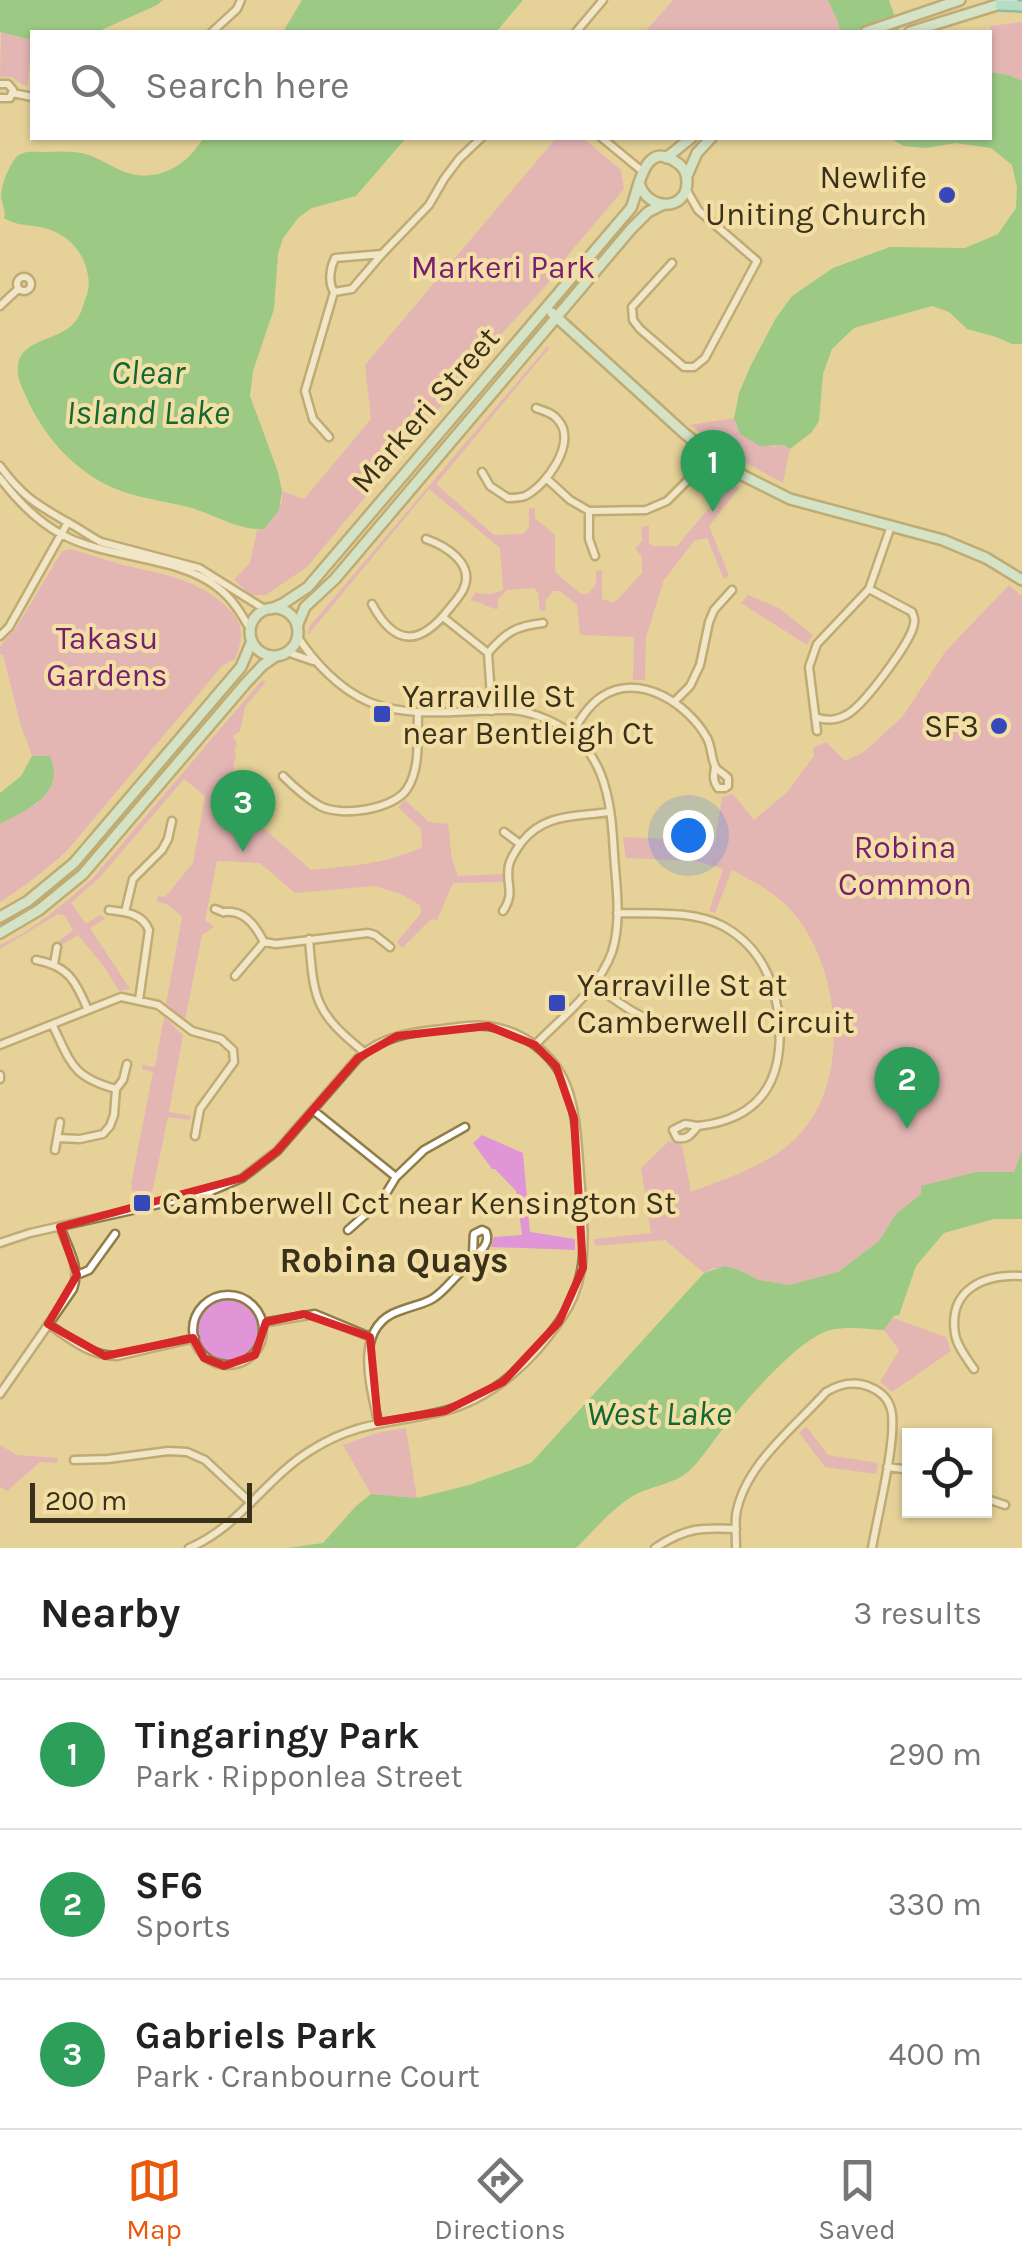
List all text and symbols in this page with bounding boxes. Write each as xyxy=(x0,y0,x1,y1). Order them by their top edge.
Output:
search box xyxy=(30,30,992,140)
icon: search xyxy=(65,58,120,113)
text: Search here xyxy=(145,63,349,108)
place label: Newlife Uniting Church xyxy=(705,159,927,233)
marker: Newlife Uniting Church xyxy=(936,184,958,206)
park label: Markeri Park xyxy=(411,249,595,286)
street label: Markeri Street xyxy=(343,320,507,500)
water label: Clear Island Lake xyxy=(66,352,230,433)
pin: 1 xyxy=(680,430,746,512)
park label: Takasu Gardens xyxy=(46,620,168,694)
place label: Yarraville St near Bentleigh Ct xyxy=(402,678,654,752)
marker: Yarraville St near Bentleigh Ct xyxy=(371,703,393,725)
place label: SF3 xyxy=(924,708,979,745)
marker: SF3 xyxy=(988,715,1010,737)
pin: 3 xyxy=(210,770,276,852)
your location xyxy=(663,810,714,861)
park label: Robina Common xyxy=(838,829,972,903)
place label: Yarraville St at Camberwell Circuit xyxy=(577,967,854,1041)
marker: Yarraville St at Camberwell Circuit xyxy=(546,992,568,1014)
pin: 2 xyxy=(874,1046,940,1129)
place label: Camberwell Cct near Kensington St xyxy=(162,1185,676,1222)
marker: Camberwell Cct near Kensington St xyxy=(131,1192,153,1214)
district label: Robina Quays xyxy=(280,1240,508,1282)
water label: West Lake xyxy=(586,1393,732,1434)
map controls xyxy=(902,1428,992,1518)
button: locate xyxy=(902,1428,992,1518)
scale bar xyxy=(30,1478,252,1522)
text: 200 m xyxy=(45,1484,127,1517)
text: Nearby xyxy=(40,1588,180,1638)
text: 3 results xyxy=(854,1595,982,1632)
text: Tingaringy Park xyxy=(135,1713,420,1758)
text: 1 xyxy=(67,1736,78,1773)
text: 290 m xyxy=(888,1736,982,1773)
text: Park · Ripponlea Street xyxy=(135,1758,463,1795)
text: SF6 xyxy=(135,1863,203,1908)
text: 2 xyxy=(63,1886,82,1923)
text: 330 m xyxy=(888,1886,982,1923)
text: Sports xyxy=(135,1908,231,1945)
text: Gabriels Park xyxy=(135,2013,377,2058)
text: 3 xyxy=(63,2036,82,2073)
text: 400 m xyxy=(889,2036,982,2073)
text: Park · Cranbourne Court xyxy=(135,2058,480,2095)
tab: Map xyxy=(126,2153,182,2246)
tab: Directions xyxy=(434,2153,566,2246)
tab: Saved xyxy=(818,2153,896,2246)

